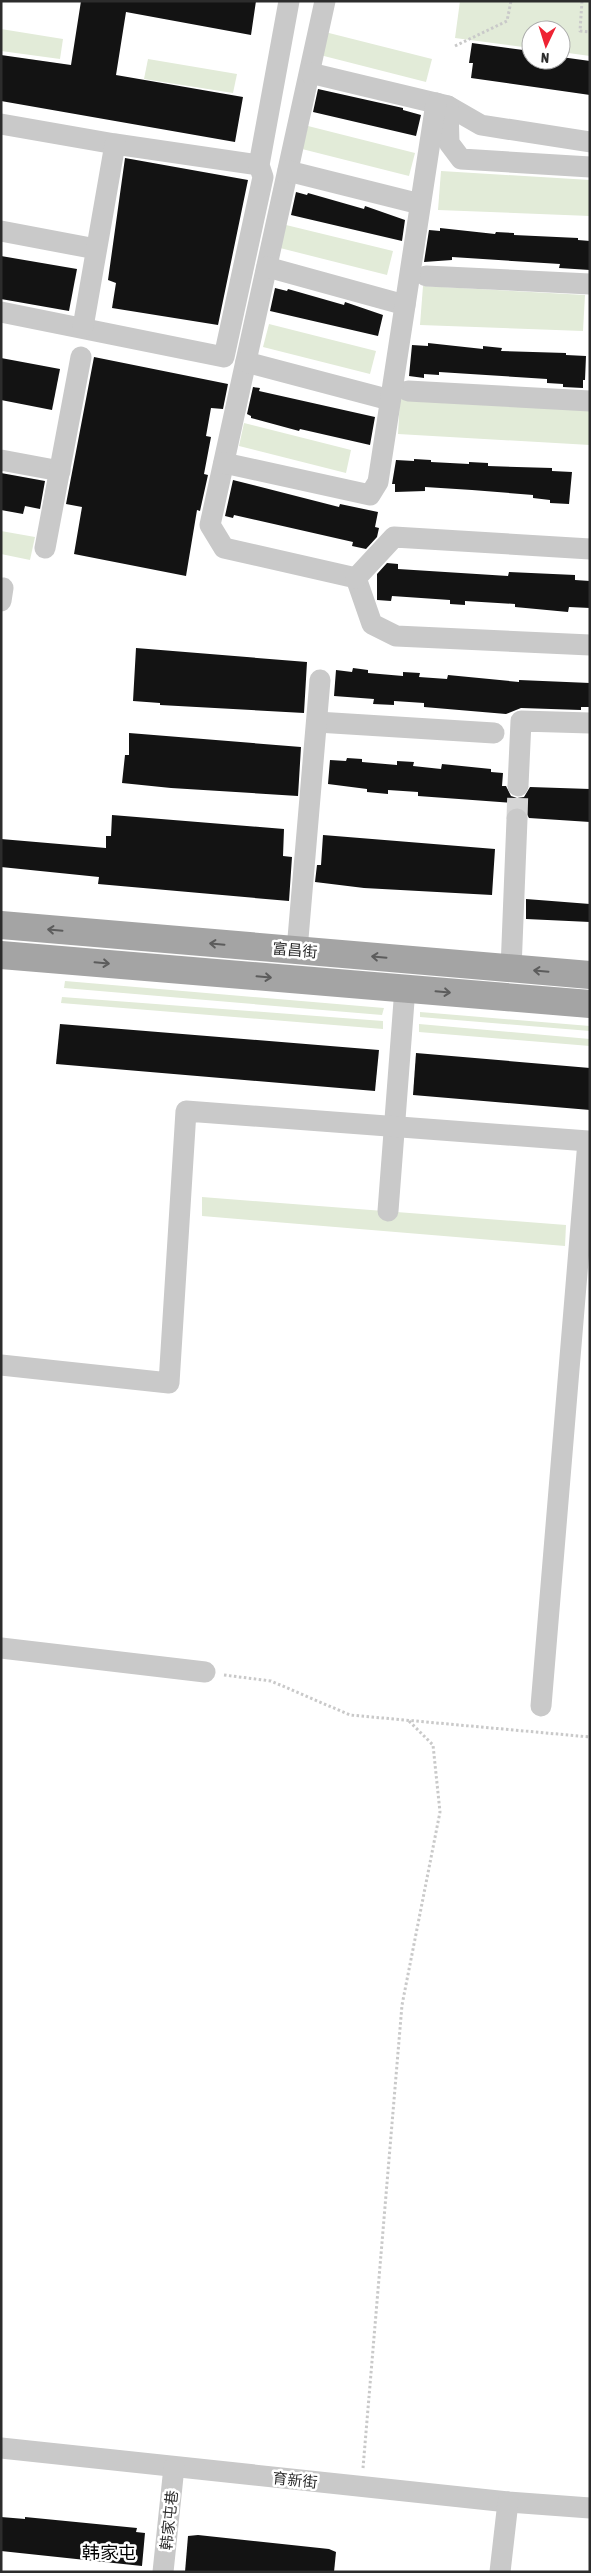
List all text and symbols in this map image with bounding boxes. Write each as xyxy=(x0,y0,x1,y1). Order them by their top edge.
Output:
north arrow xyxy=(521,20,571,70)
text: N xyxy=(540,50,550,66)
one-way arrow xyxy=(48,925,64,935)
one-way arrow xyxy=(210,939,226,948)
street label: 富昌街 xyxy=(272,940,318,960)
one-way arrow xyxy=(372,953,388,962)
one-way arrow xyxy=(94,959,110,968)
one-way arrow xyxy=(533,966,549,976)
one-way arrow xyxy=(256,972,272,982)
one-way arrow xyxy=(435,987,451,996)
street label: 育新街 xyxy=(272,2469,318,2491)
street label: 韩家屯巷 xyxy=(157,2489,181,2551)
district label: 韩家屯 xyxy=(82,2542,136,2563)

